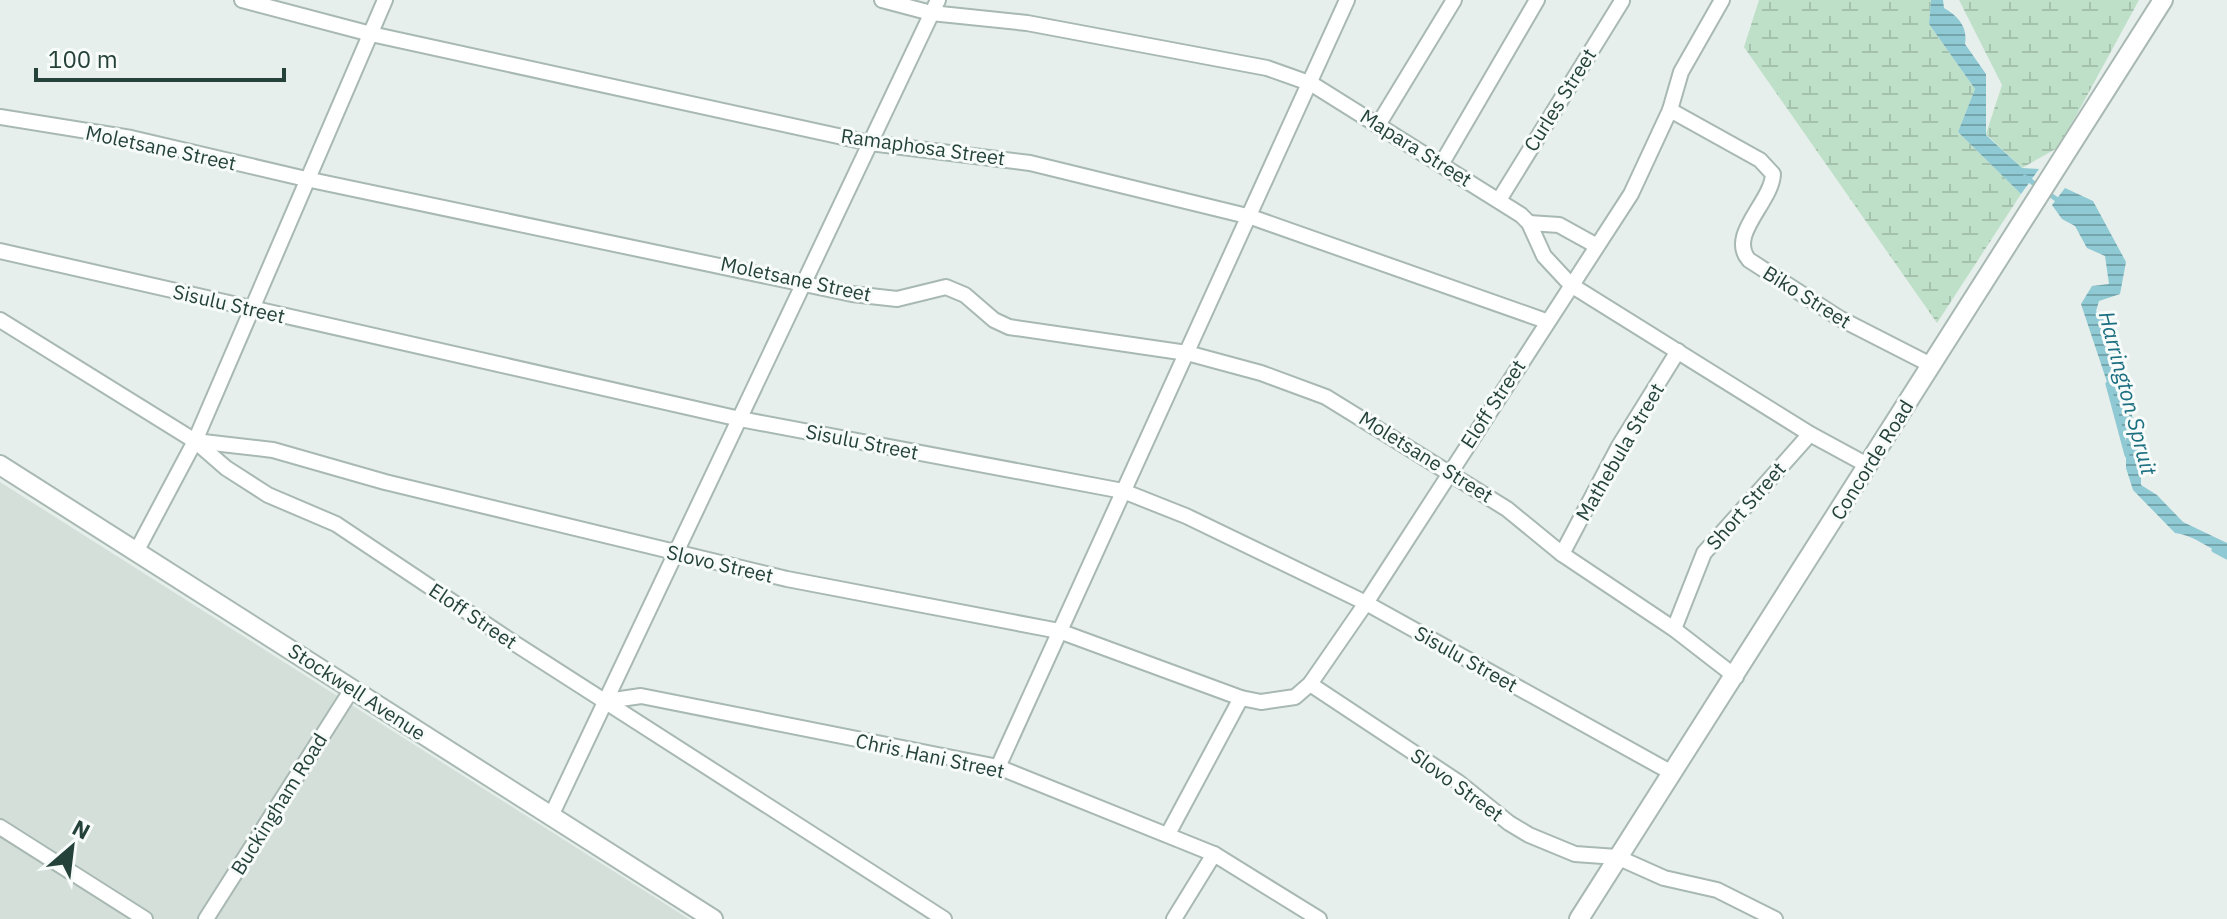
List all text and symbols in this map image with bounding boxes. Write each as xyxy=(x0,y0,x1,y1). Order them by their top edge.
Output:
scale bar xyxy=(36,32,284,82)
text: 100 m xyxy=(48,43,118,75)
street label: Curles Street xyxy=(1517,43,1602,156)
street label: Mapara Street xyxy=(1355,103,1477,193)
street label: Moletsane Street xyxy=(83,118,239,177)
street label: Ramaphosa Street xyxy=(839,122,1007,171)
street label: Moletsane Street xyxy=(718,249,874,308)
street label: Biko Street xyxy=(1758,259,1856,334)
street label: Sisulu Street xyxy=(170,278,288,330)
water label: Harrington Spruit xyxy=(2093,308,2165,479)
street label: Eloff Street xyxy=(1454,354,1531,453)
street label: Mathebula Street xyxy=(1569,378,1670,526)
street label: Concorde Road xyxy=(1824,395,1919,525)
street label: Moletsane Street xyxy=(1354,405,1498,509)
street label: Sisulu Street xyxy=(804,417,921,466)
street label: Short Street xyxy=(1700,456,1791,555)
street label: Slovo Street xyxy=(664,538,776,589)
street label: Eloff Street xyxy=(424,576,523,655)
street label: Sisulu Street xyxy=(1410,619,1523,698)
street label: Stockwell Avenue xyxy=(283,637,431,746)
street label: Chris Hani Street xyxy=(853,727,1007,784)
street label: Buckingham Road xyxy=(224,728,333,880)
street label: Slovo Street xyxy=(1405,742,1509,827)
north arrow xyxy=(32,807,112,887)
text: N xyxy=(68,812,95,845)

